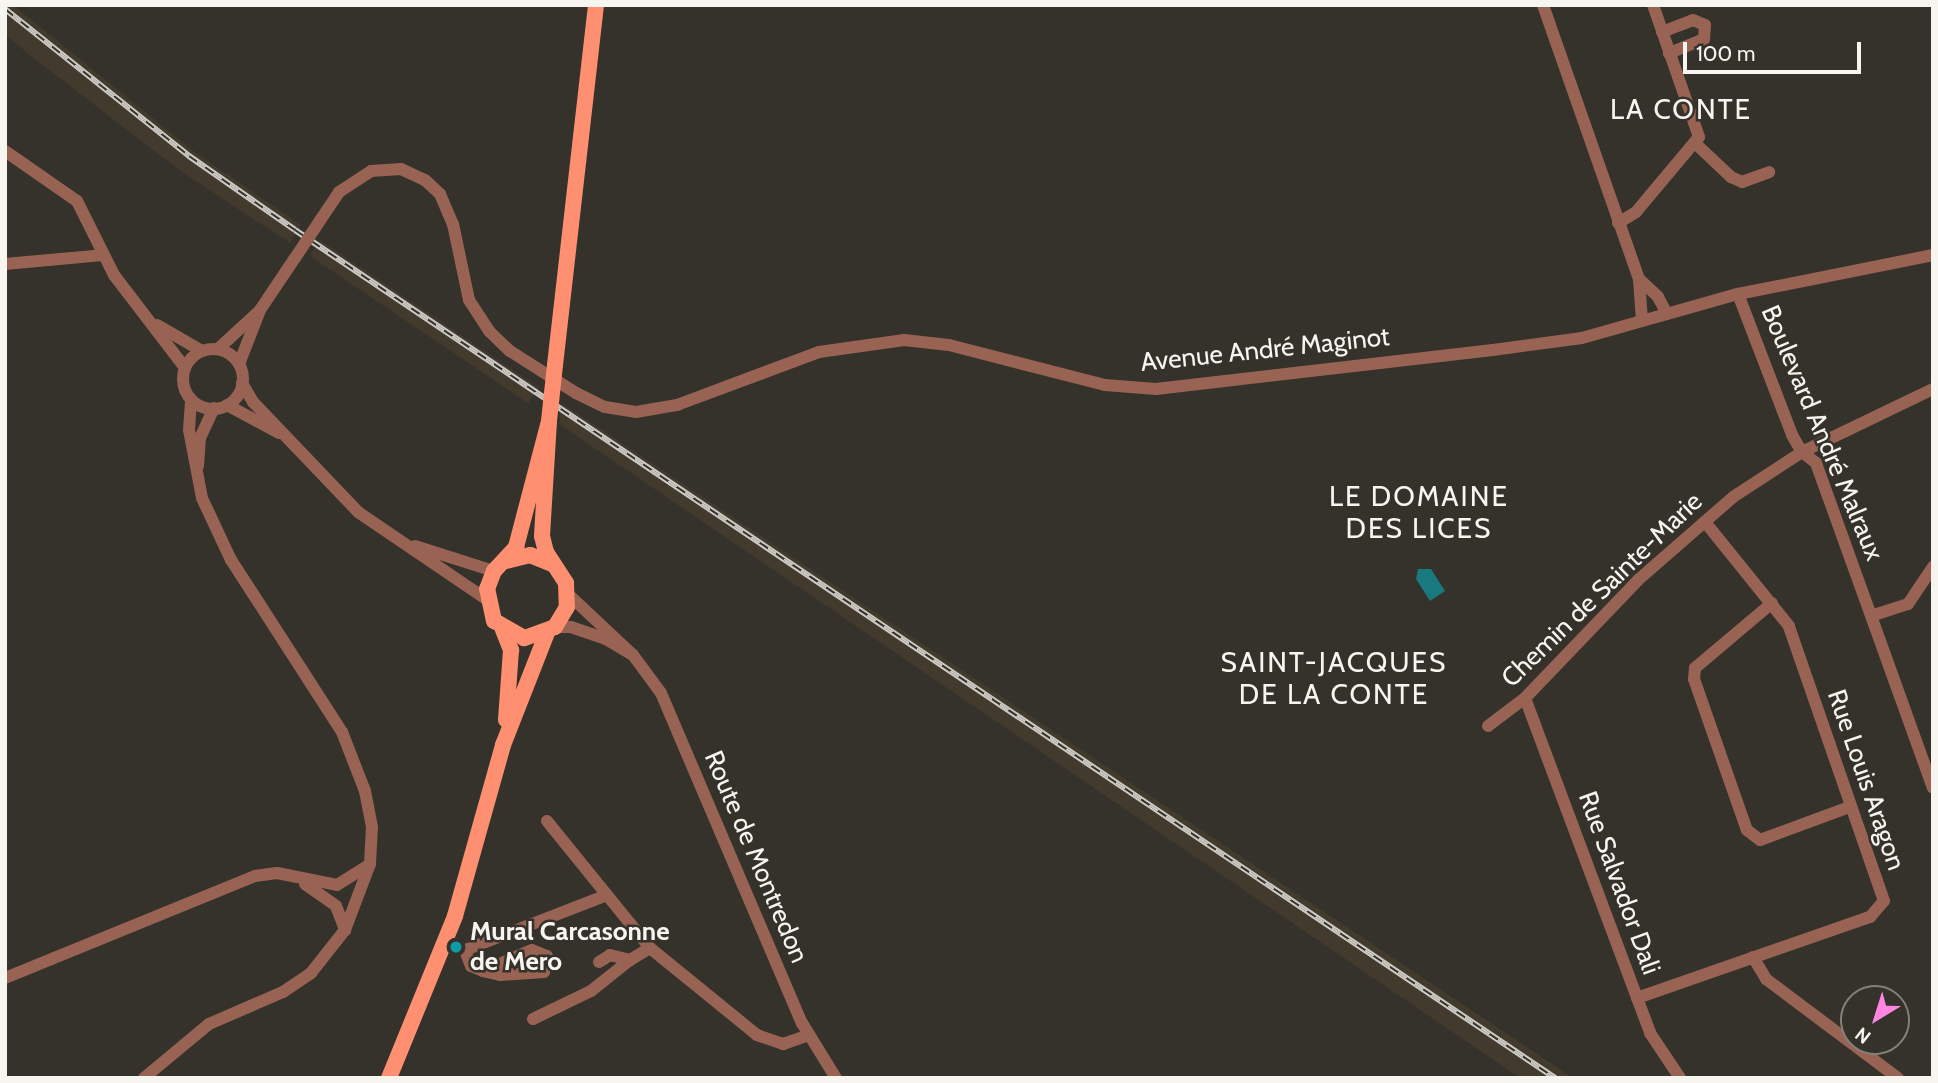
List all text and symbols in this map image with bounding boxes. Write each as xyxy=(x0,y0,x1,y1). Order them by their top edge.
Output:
scale bar xyxy=(1686,28,1864,72)
text: 100 m xyxy=(1696,41,1755,66)
district label: LA CONTE xyxy=(1611,92,1751,126)
street label: Boulevard André Malraux xyxy=(1754,301,1890,565)
street label: Avenue André Maginot xyxy=(1139,321,1391,379)
district label: LE DOMAINE DES LICES xyxy=(1330,479,1508,545)
street label: Chemin de Sainte-Marie xyxy=(1495,486,1709,694)
district label: SAINT-JACQUES DE LA CONTE xyxy=(1222,645,1446,711)
street label: Rue Louis Aragon xyxy=(1820,685,1912,875)
street label: Route de Montredon xyxy=(697,746,815,968)
street label: Rue Salvador Dali xyxy=(1571,787,1667,979)
place label: Mural Carcasonne de Mero xyxy=(470,916,670,978)
marker: Mural Carcasonne de Mero xyxy=(448,939,464,955)
north arrow xyxy=(1840,985,1910,1055)
text: N xyxy=(1851,1022,1875,1049)

